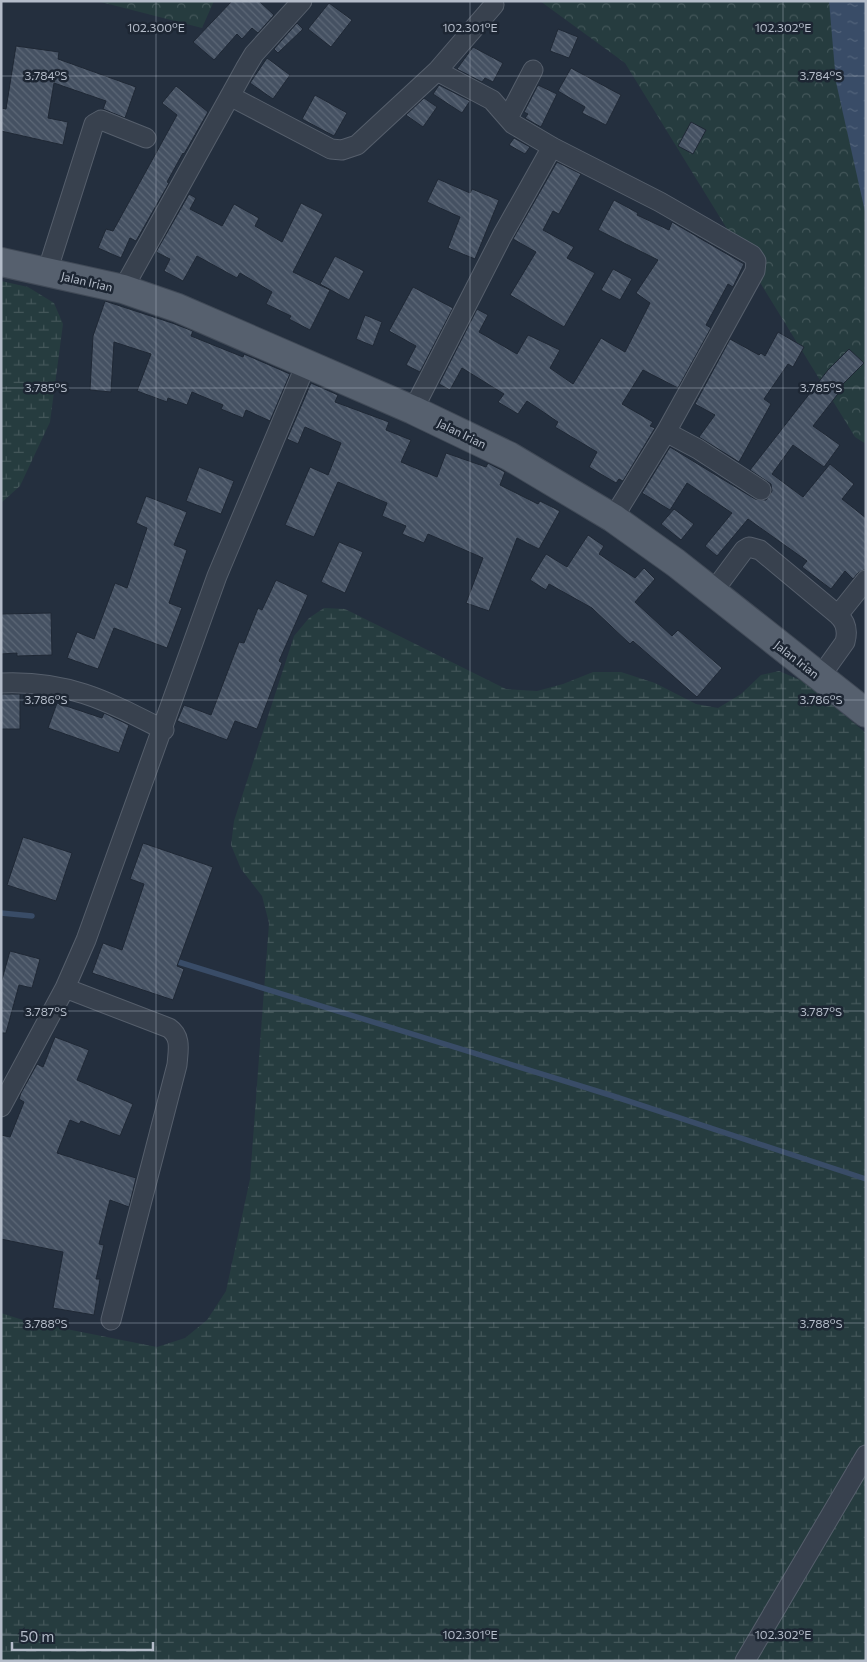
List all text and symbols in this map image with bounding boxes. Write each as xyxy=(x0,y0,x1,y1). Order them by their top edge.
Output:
text: 102.300°E xyxy=(127,20,185,34)
text: 102.301°E xyxy=(442,20,498,34)
text: 102.302°E xyxy=(755,20,811,34)
text: 3.784°S xyxy=(25,68,67,82)
text: 3.784°S xyxy=(800,68,842,82)
street label: Jalan Irian xyxy=(60,268,114,295)
text: 3.785°S xyxy=(25,380,67,394)
text: 3.785°S xyxy=(800,380,842,394)
street label: Jalan Irian xyxy=(435,415,489,452)
street label: Jalan Irian xyxy=(771,637,822,682)
text: 3.786°S xyxy=(25,692,67,706)
text: 3.786°S xyxy=(800,692,842,706)
text: 3.787°S xyxy=(25,1004,67,1018)
text: 3.787°S xyxy=(800,1004,842,1018)
text: 3.788°S xyxy=(25,1316,67,1330)
text: 3.788°S xyxy=(800,1316,842,1330)
scale bar xyxy=(12,1620,154,1652)
text: 50 m xyxy=(20,1627,54,1645)
text: 102.301°E xyxy=(442,1627,498,1641)
text: 102.302°E xyxy=(755,1627,811,1641)

